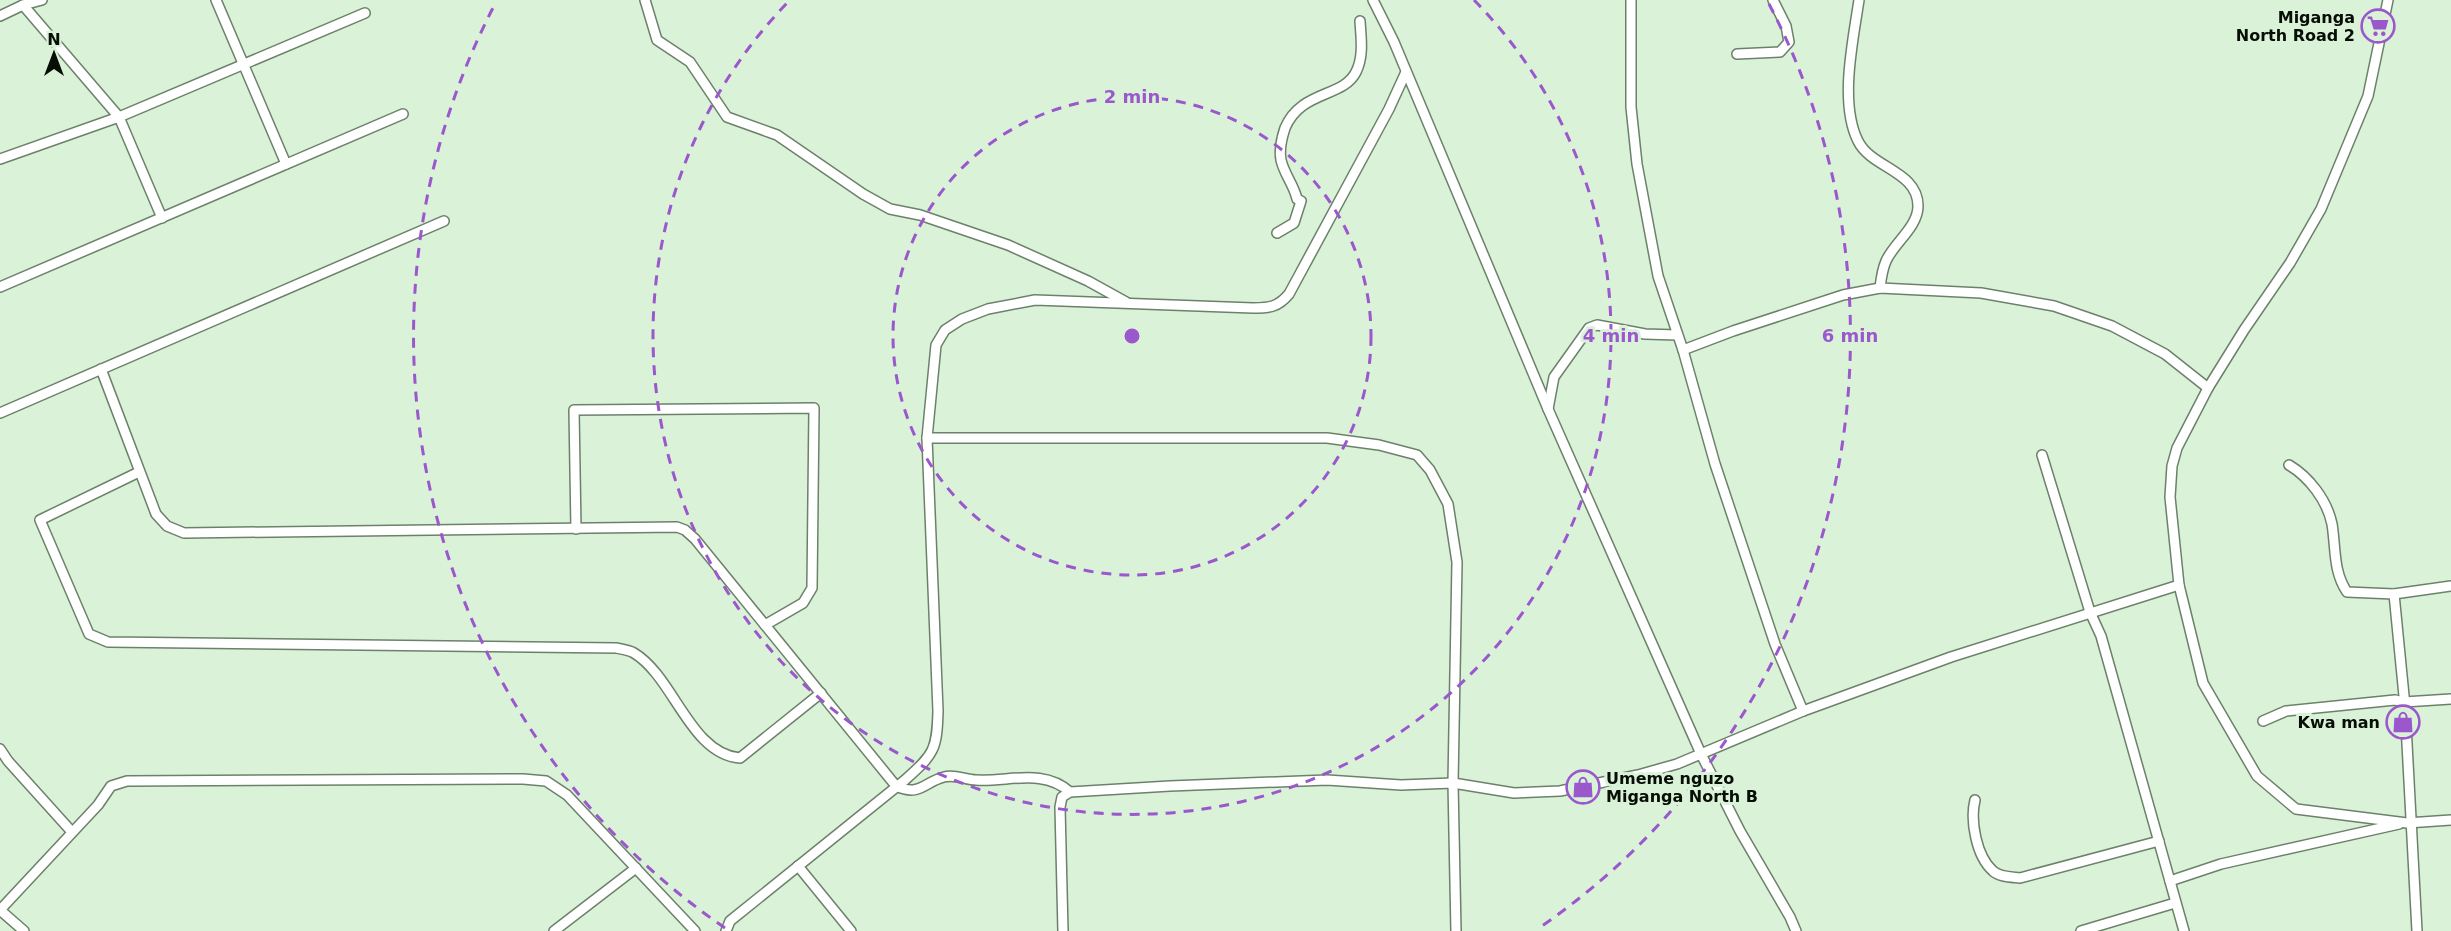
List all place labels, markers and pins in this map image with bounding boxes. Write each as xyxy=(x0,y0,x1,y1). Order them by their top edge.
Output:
place label: Miganga North Road 2 xyxy=(2236,8,2355,45)
supermarket icon: Miganga North Road 2 xyxy=(2360,8,2396,44)
centre of rings xyxy=(1122,326,1142,346)
shop icon: Kwa man xyxy=(2385,704,2421,740)
place label: Kwa man xyxy=(2298,713,2380,732)
shop icon: Umeme nguzo Miganga North B xyxy=(1565,769,1601,805)
place label: Umeme nguzo Miganga North B xyxy=(1606,769,1758,806)

